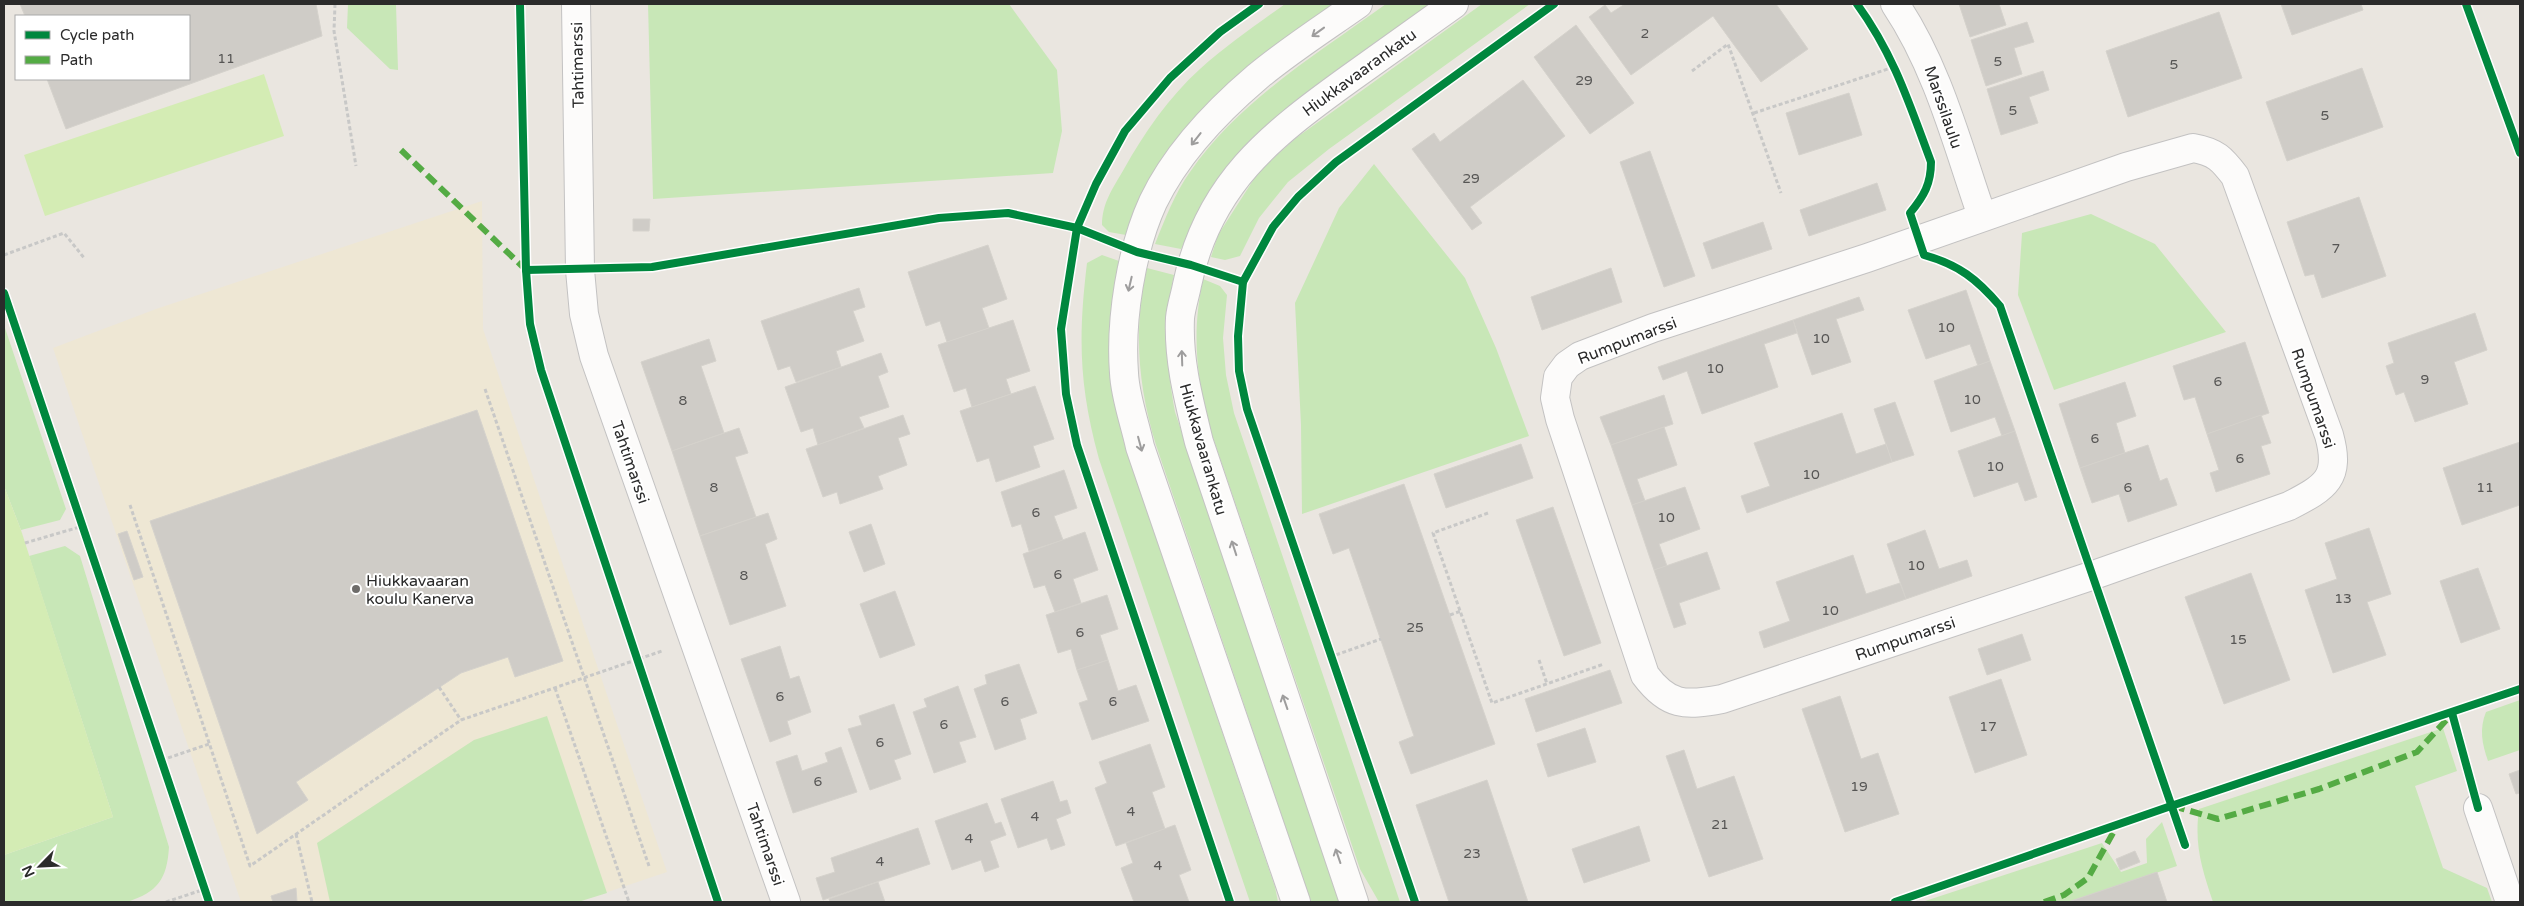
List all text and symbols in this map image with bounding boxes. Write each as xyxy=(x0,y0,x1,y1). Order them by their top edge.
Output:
legend xyxy=(15,15,190,80)
street label: Tahtimarssi xyxy=(567,22,589,108)
street label: Hiukkavaarankatu xyxy=(1299,25,1421,121)
house number: 2 xyxy=(1641,25,1649,42)
text: Cycle path xyxy=(60,26,134,44)
one-way arrow xyxy=(1312,27,1325,38)
house number: 11 xyxy=(217,50,235,67)
text: Path xyxy=(60,51,93,69)
house number: 5 xyxy=(1994,53,2002,70)
house number: 5 xyxy=(2170,56,2178,73)
street label: Marssilaulu xyxy=(1920,63,1967,151)
house number: 29 xyxy=(1575,72,1593,89)
house number: 5 xyxy=(2009,102,2017,119)
house number: 5 xyxy=(2321,107,2329,124)
one-way arrow xyxy=(1191,132,1202,145)
house number: 29 xyxy=(1462,170,1480,187)
house number: 7 xyxy=(2332,240,2340,257)
one-way arrow xyxy=(1124,276,1134,292)
street label: Rumpumarssi xyxy=(1575,313,1680,369)
house number: 10 xyxy=(1937,319,1955,336)
house number: 10 xyxy=(1812,330,1830,347)
street label: Rumpumarssi xyxy=(2287,346,2340,451)
one-way arrow xyxy=(1177,351,1187,367)
house number: 10 xyxy=(1706,360,1724,377)
house number: 9 xyxy=(2421,371,2429,388)
house number: 6 xyxy=(2214,373,2223,390)
street label: Hiukkavaarankatu xyxy=(1175,381,1231,518)
house number: 10 xyxy=(1963,391,1981,408)
house number: 8 xyxy=(679,392,688,409)
street label: Tahtimarssi xyxy=(607,418,654,506)
house number: 6 xyxy=(2091,430,2100,447)
one-way arrow xyxy=(1136,436,1145,452)
house number: 6 xyxy=(2236,450,2245,467)
house number: 10 xyxy=(1986,458,2004,475)
house number: 10 xyxy=(1802,466,1820,483)
house number: 8 xyxy=(710,479,719,496)
house number: 6 xyxy=(2124,479,2133,496)
house number: 11 xyxy=(2476,479,2494,496)
house number: 6 xyxy=(1032,504,1041,521)
house number: 10 xyxy=(1657,509,1675,526)
one-way arrow xyxy=(1228,541,1238,557)
house number: 10 xyxy=(1907,557,1925,574)
house number: 6 xyxy=(1054,566,1063,583)
house number: 8 xyxy=(740,567,749,584)
place label: Hiukkavaaran koulu Kanerva xyxy=(366,571,474,609)
marker: Hiukkavaaran koulu Kanerva xyxy=(350,583,362,595)
house number: 13 xyxy=(2334,590,2352,607)
house number: 10 xyxy=(1821,602,1839,619)
street label: Rumpumarssi xyxy=(1853,612,1958,665)
house number: 25 xyxy=(1406,619,1424,636)
house number: 6 xyxy=(1076,624,1085,641)
house number: 15 xyxy=(2229,631,2247,648)
house number: 6 xyxy=(776,688,785,705)
house number: 6 xyxy=(1001,693,1010,710)
house number: 6 xyxy=(1109,693,1118,710)
one-way arrow xyxy=(1280,695,1289,711)
house number: 6 xyxy=(940,716,949,733)
house number: 17 xyxy=(1979,718,1997,735)
house number: 6 xyxy=(876,734,885,751)
house number: 6 xyxy=(814,773,823,790)
house number: 19 xyxy=(1850,778,1868,795)
street label: Tahtimarssi xyxy=(742,800,789,888)
house number: 4 xyxy=(1127,803,1136,820)
house number: 4 xyxy=(1031,808,1040,825)
house number: 21 xyxy=(1711,816,1729,833)
house number: 4 xyxy=(965,830,974,847)
north arrow xyxy=(15,841,65,891)
house number: 23 xyxy=(1463,845,1481,862)
one-way arrow xyxy=(1333,849,1342,864)
house number: 4 xyxy=(876,853,885,870)
house number: 4 xyxy=(1154,857,1163,874)
text: N xyxy=(19,862,39,880)

